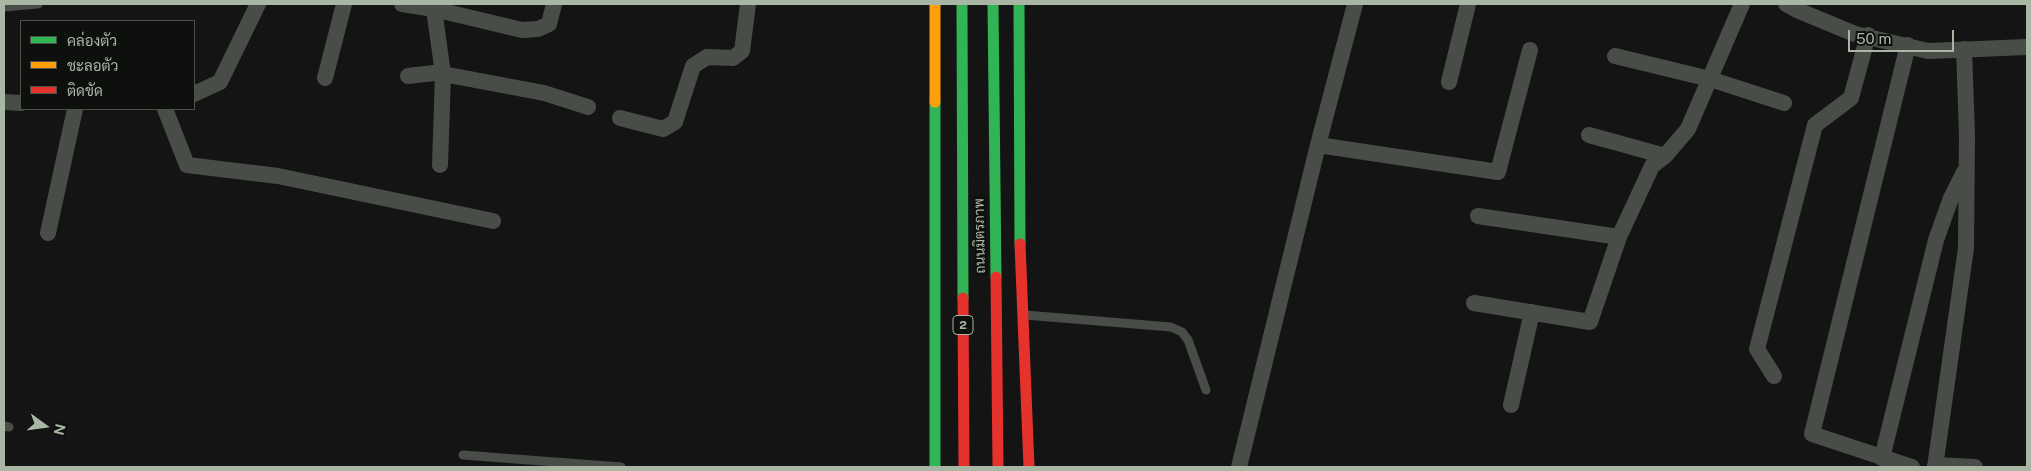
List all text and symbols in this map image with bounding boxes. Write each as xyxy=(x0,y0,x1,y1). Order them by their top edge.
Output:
legend xyxy=(20,20,195,110)
scale bar xyxy=(1851,20,1957,52)
text: 50 m xyxy=(1856,30,1891,47)
text: คล่องตัว xyxy=(67,32,117,49)
text: ชะลอตัว xyxy=(67,57,118,74)
text: ติดขัด xyxy=(67,82,103,99)
street label: ถนนมิตรภาพ xyxy=(971,198,989,274)
road number: 2 xyxy=(953,316,973,334)
north arrow xyxy=(20,401,70,451)
text: N xyxy=(50,422,69,437)

